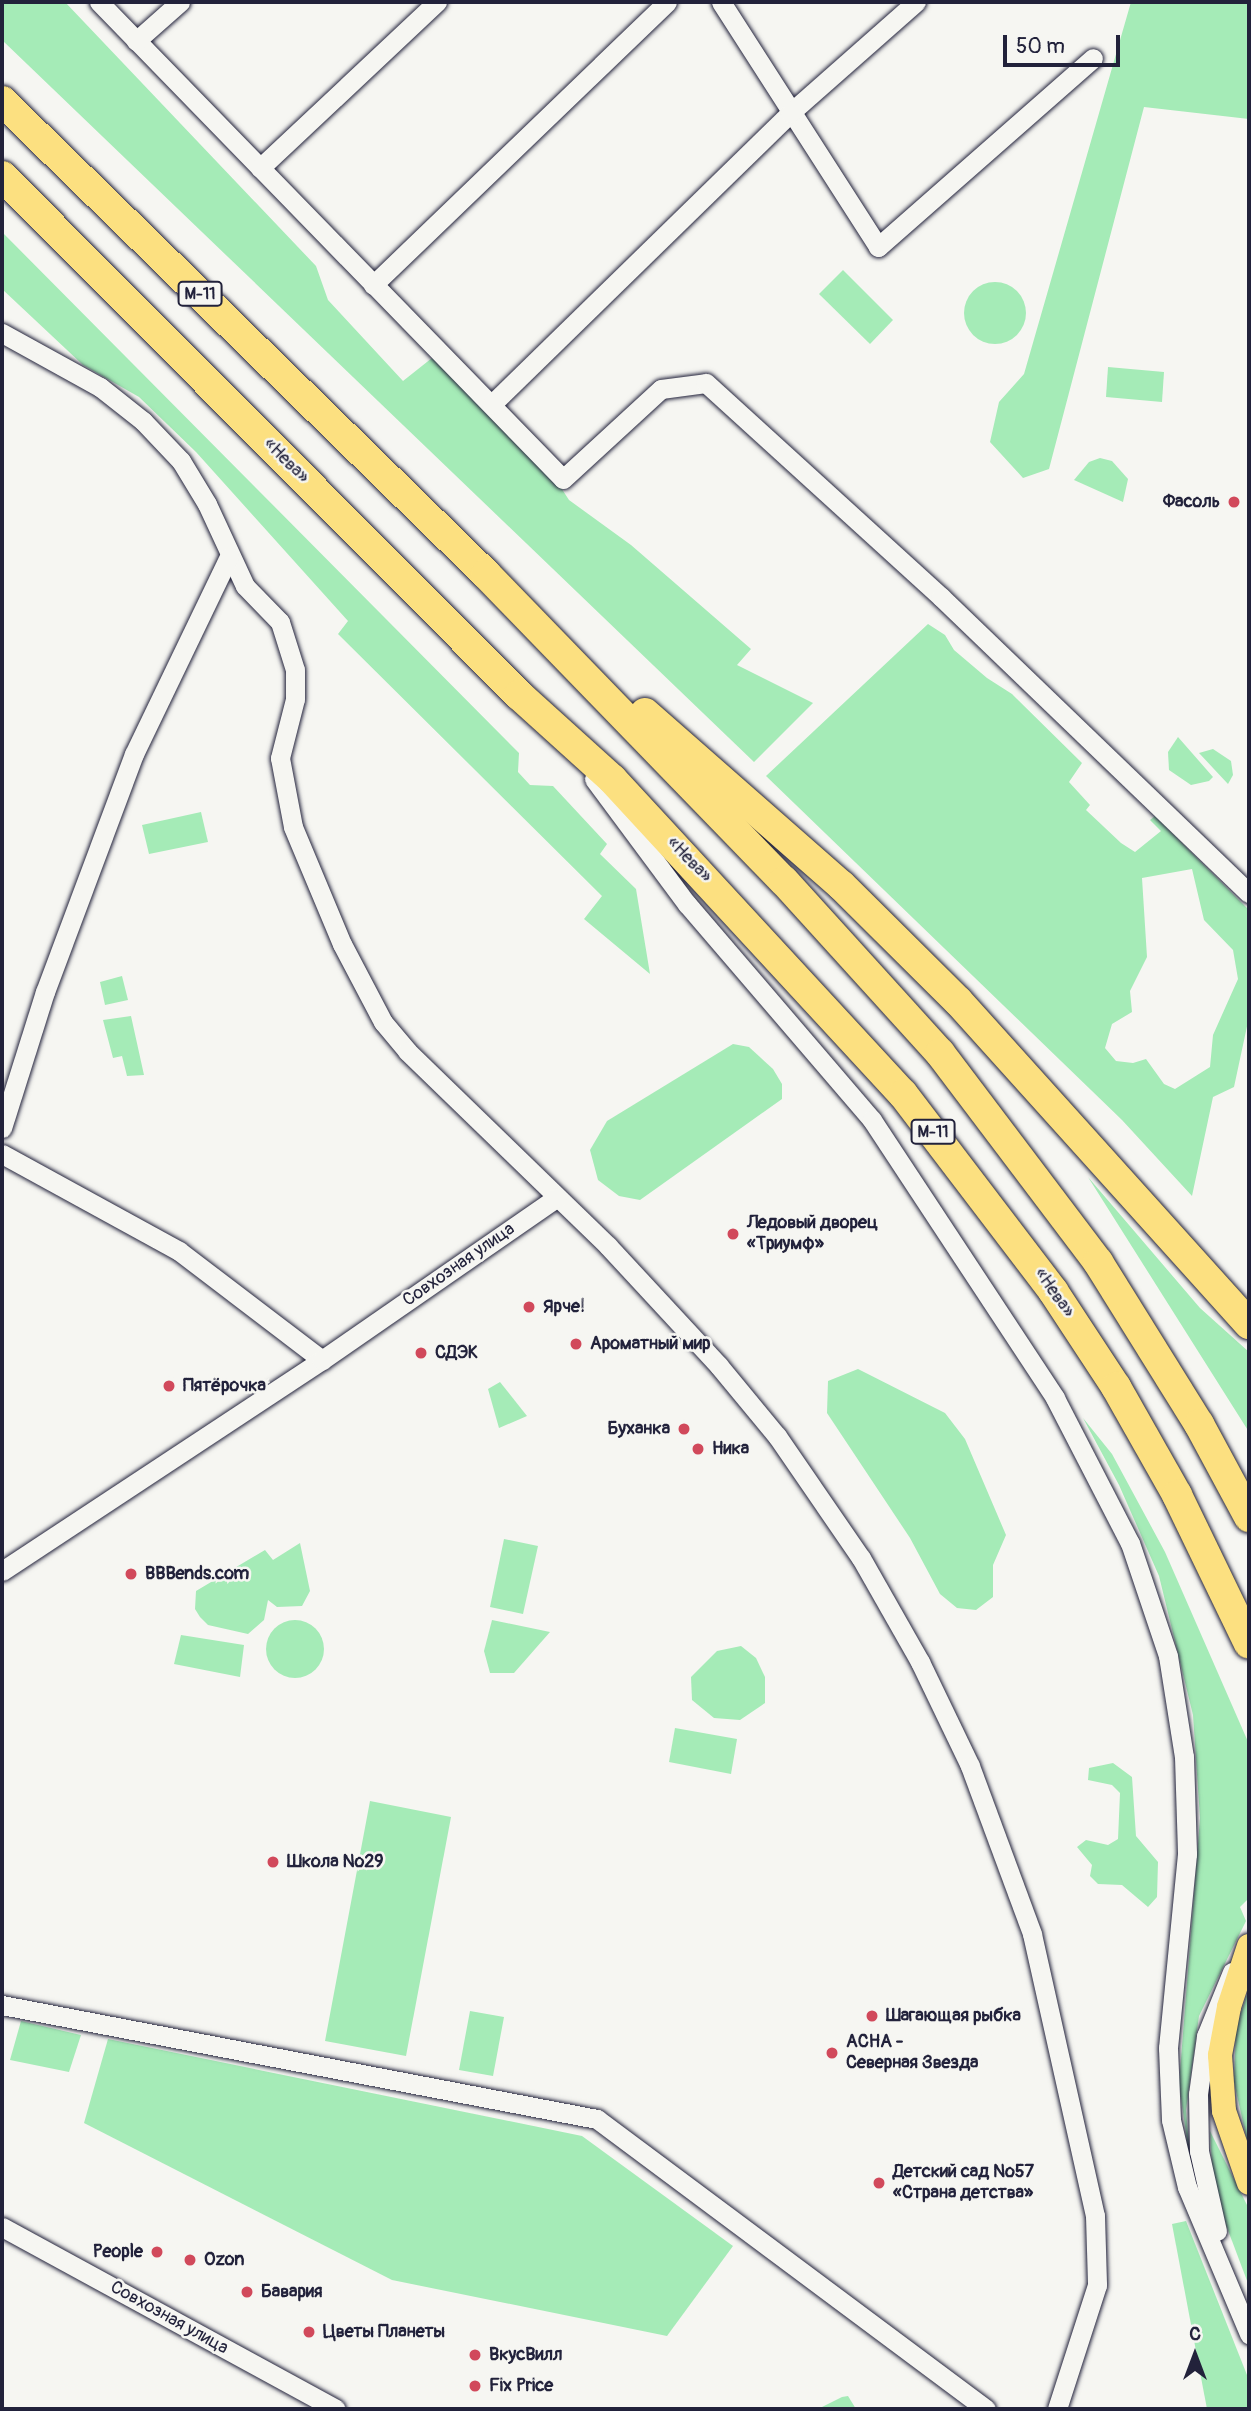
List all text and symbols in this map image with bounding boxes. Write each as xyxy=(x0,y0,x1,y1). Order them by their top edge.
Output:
scale bar xyxy=(1006,21,1123,65)
text: 50 m xyxy=(1016,33,1065,60)
road number: М-11 xyxy=(177,282,223,306)
street label: «Нева» xyxy=(259,434,313,488)
place label: Фасоль xyxy=(1163,491,1220,513)
marker: Фасоль xyxy=(1226,494,1242,510)
street label: «Нева» xyxy=(662,833,716,887)
road number: М-11 xyxy=(910,1120,956,1144)
place label: Ледовый дворец «Триумф» xyxy=(747,1213,878,1256)
street label: Совхозная улица xyxy=(399,1218,519,1312)
marker: Ледовый дворец «Триумф» xyxy=(725,1226,741,1242)
street label: «Нева» xyxy=(1029,1264,1079,1322)
place label: Ярче! xyxy=(543,1296,585,1318)
marker: Ярче! xyxy=(521,1299,537,1315)
place label: Ароматный мир xyxy=(590,1333,711,1355)
marker: Ароматный мир xyxy=(568,1336,584,1352)
place label: СДЭК xyxy=(435,1342,478,1364)
marker: СДЭК xyxy=(413,1345,429,1361)
place label: Пятёрочка xyxy=(183,1375,266,1397)
marker: Пятёрочка xyxy=(161,1378,177,1394)
place label: Буханка xyxy=(608,1418,670,1440)
marker: Буханка xyxy=(676,1421,692,1437)
place label: Ника xyxy=(712,1438,749,1460)
marker: Ника xyxy=(690,1441,706,1457)
place label: BBBends.com xyxy=(145,1563,249,1585)
marker: BBBends.com xyxy=(123,1566,139,1582)
place label: Школа №29 xyxy=(287,1851,384,1873)
marker: Школа №29 xyxy=(265,1854,281,1870)
place label: Шагающая рыбка xyxy=(886,2005,1021,2027)
marker: Шагающая рыбка xyxy=(864,2008,880,2024)
place label: АСНА - Северная Звезда xyxy=(846,2032,978,2074)
marker: АСНА - Северная Звезда xyxy=(824,2045,840,2061)
place label: Детский сад №57 «Страна детства» xyxy=(893,2162,1034,2204)
marker: Детский сад №57 «Страна детства» xyxy=(871,2175,887,2191)
place label: People xyxy=(93,2241,143,2263)
marker: People xyxy=(149,2244,165,2260)
place label: Ozon xyxy=(204,2249,244,2271)
marker: Ozon xyxy=(182,2252,198,2268)
street label: Совхозная улица xyxy=(106,2277,232,2359)
place label: Бавария xyxy=(261,2281,322,2303)
marker: Бавария xyxy=(239,2284,255,2300)
north arrow xyxy=(1160,2320,1230,2390)
place label: Цветы Планеты xyxy=(323,2321,445,2343)
text: С xyxy=(1189,2322,1201,2346)
marker: Цветы Планеты xyxy=(301,2324,317,2340)
place label: ВкусВилл xyxy=(489,2344,562,2366)
marker: ВкусВилл xyxy=(467,2347,483,2363)
place label: Fix Price xyxy=(489,2375,553,2397)
marker: Fix Price xyxy=(467,2378,483,2394)

